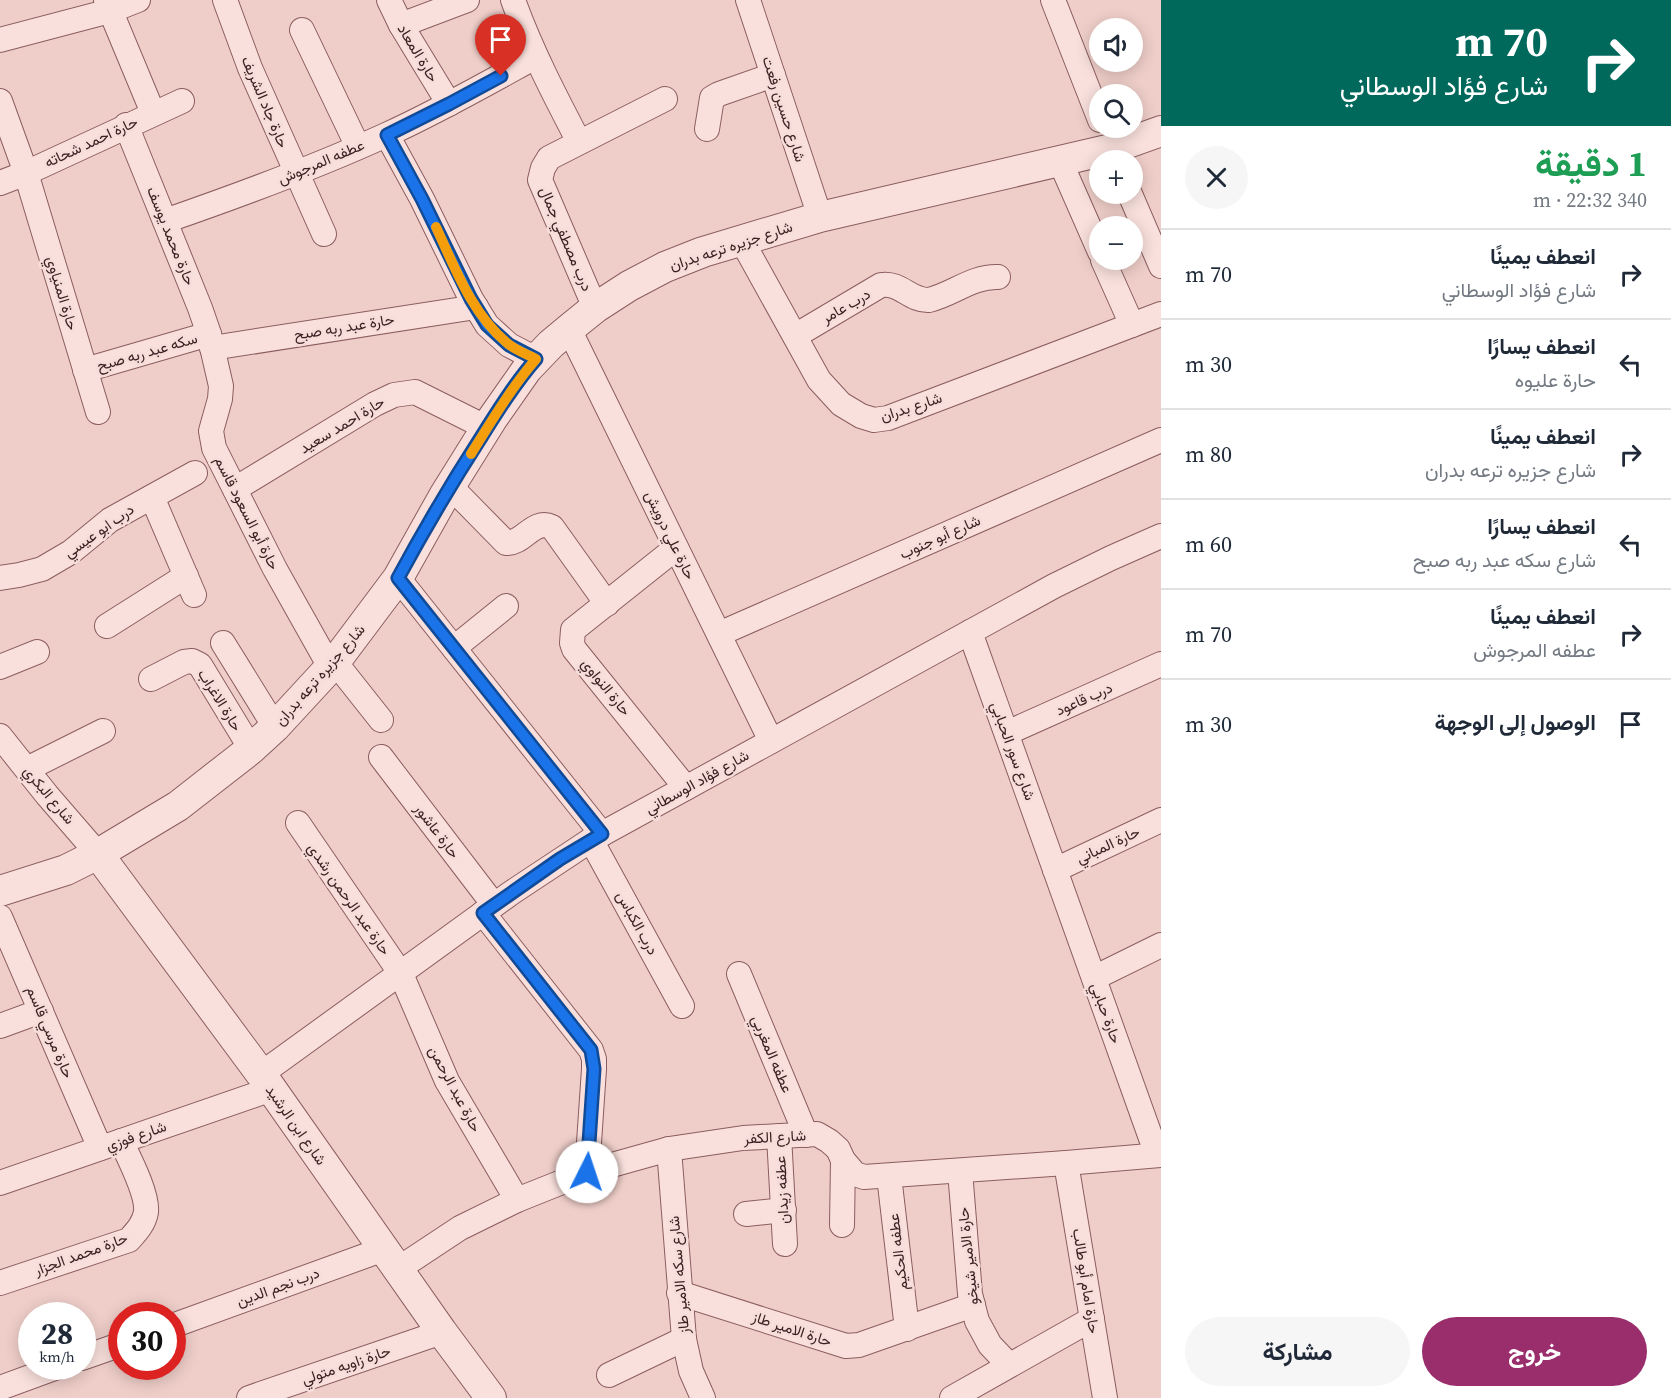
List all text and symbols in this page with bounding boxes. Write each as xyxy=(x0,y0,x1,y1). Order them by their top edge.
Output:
text: 70 m xyxy=(1455,12,1548,70)
pin xyxy=(475,14,526,76)
map controls xyxy=(1089,18,1143,270)
button: sound xyxy=(1089,18,1143,72)
street label: حارة المعاد xyxy=(393,20,444,86)
icon: arrive xyxy=(484,23,517,56)
icon: right xyxy=(1569,24,1647,102)
street label: حارة جاد الشريف xyxy=(237,53,294,151)
street label: شارع حسين رفعت xyxy=(757,53,812,165)
text: شارع فؤاد الوسطاني xyxy=(1340,67,1548,104)
button: search xyxy=(1089,84,1143,138)
street label: حارة احمد شحاته xyxy=(41,111,141,172)
street label: عطفه المرجوش xyxy=(274,134,367,189)
text: 1 دقيقة xyxy=(1535,139,1647,188)
button: close xyxy=(1185,146,1248,209)
button: + xyxy=(1089,150,1143,204)
street label: حارة محمد يوسف xyxy=(142,183,201,288)
street label: درب مصطفي جمال xyxy=(532,183,598,295)
text: 340 m · 22:32 xyxy=(1533,186,1647,214)
street label: شارع جزيره ترعه بدران xyxy=(667,216,796,276)
button: − xyxy=(1089,216,1143,270)
text: انعطف يمينًا xyxy=(1490,241,1596,271)
street label: حارة المنياوي xyxy=(38,253,84,333)
icon: right xyxy=(1614,258,1647,291)
text: 70 m xyxy=(1185,259,1232,289)
text: شارع فؤاد الوسطاني xyxy=(1442,276,1596,304)
street label: درب عامر xyxy=(817,283,874,328)
street label: حارة عبد ربه صبح xyxy=(292,308,396,346)
street label: سكه عبد ربه صبح xyxy=(94,327,200,377)
text: انعطف يسارًا xyxy=(1487,331,1596,361)
icon: left xyxy=(1614,348,1647,381)
text: 30 m xyxy=(1185,349,1232,379)
text: حارة عليوه xyxy=(1515,366,1596,394)
street label: شارع بدران xyxy=(877,387,945,427)
street label: حارة احمد سعيد xyxy=(295,391,388,458)
text: انعطف يمينًا xyxy=(1490,421,1596,451)
icon: right xyxy=(1614,438,1647,471)
text: 80 m xyxy=(1185,439,1232,469)
street label: حارة أبو السعود قاسم xyxy=(210,452,285,573)
text: شارع جزيره ترعه بدران xyxy=(1425,456,1596,484)
street label: حارة علي درويش xyxy=(637,487,701,584)
street label: درب ابو عيسي xyxy=(59,499,140,565)
street label: شارع أبو جنوب xyxy=(896,509,984,565)
text: انعطف يسارًا xyxy=(1487,511,1596,541)
icon: left xyxy=(1614,528,1647,561)
text: 60 m xyxy=(1185,529,1232,559)
text: شارع سكه عبد ربه صبح xyxy=(1413,546,1596,574)
text: انعطف يمينًا xyxy=(1490,601,1596,631)
icon: right xyxy=(1614,618,1647,651)
street label: شارع جزيره ترعه بدران xyxy=(270,619,370,731)
text: 70 m xyxy=(1185,619,1232,649)
text: عطفه المرجوش xyxy=(1473,636,1596,664)
street label: حارة النواوي xyxy=(574,653,636,722)
street label: حارة الاغراب xyxy=(193,665,248,735)
street label: درب قاعود xyxy=(1052,677,1116,720)
street label: شارع سور الحبابي xyxy=(983,699,1041,804)
text: الوصول إلى الوجهة xyxy=(1434,707,1596,737)
icon: arrive xyxy=(1614,708,1647,741)
text: 30 m xyxy=(1185,709,1232,739)
street label: شارع فؤاد الوسطاني xyxy=(641,744,754,821)
street label: شارع البكري xyxy=(16,761,80,831)
street label: حارة عاشور xyxy=(409,798,465,862)
street label: حارة المباني xyxy=(1073,821,1144,871)
street label: حارة عبد الرحمن رشدي xyxy=(300,838,396,961)
street label: درب الكباس xyxy=(611,887,664,958)
street label: حارة حبابي xyxy=(1083,980,1127,1047)
street label: حارة مرسي قاسم xyxy=(19,982,79,1082)
street label: عطفه المغربي xyxy=(744,1012,798,1097)
street label: حارة عبد الرحمن xyxy=(424,1042,487,1136)
street label: شارع ابن الرشيد xyxy=(260,1080,332,1170)
street label: شارع فوزي xyxy=(103,1115,170,1159)
street label: شارع الكفر xyxy=(742,1124,807,1150)
position arrow xyxy=(555,1140,619,1204)
street label: عطفه زيدان xyxy=(769,1155,794,1225)
street label: حارة الامير شيخو xyxy=(952,1206,983,1306)
street label: عطفه الحكيم xyxy=(882,1212,913,1292)
street label: شارع سكه الامير طاز xyxy=(663,1215,695,1336)
street label: حارة محمد الجزار xyxy=(30,1227,131,1281)
street label: حارة امام أبو طالب xyxy=(1068,1227,1105,1335)
street label: درب نجم الدين xyxy=(233,1262,322,1311)
speed limit sign: 30 xyxy=(108,1302,186,1380)
street label: حارة الامير طاز xyxy=(749,1305,835,1351)
text: 28 xyxy=(41,1313,73,1354)
button: مشاركة xyxy=(1185,1317,1410,1386)
button: خروج xyxy=(1422,1317,1647,1386)
street label: حارة زاويه متولي xyxy=(299,1340,394,1392)
text: km/h xyxy=(39,1346,75,1367)

